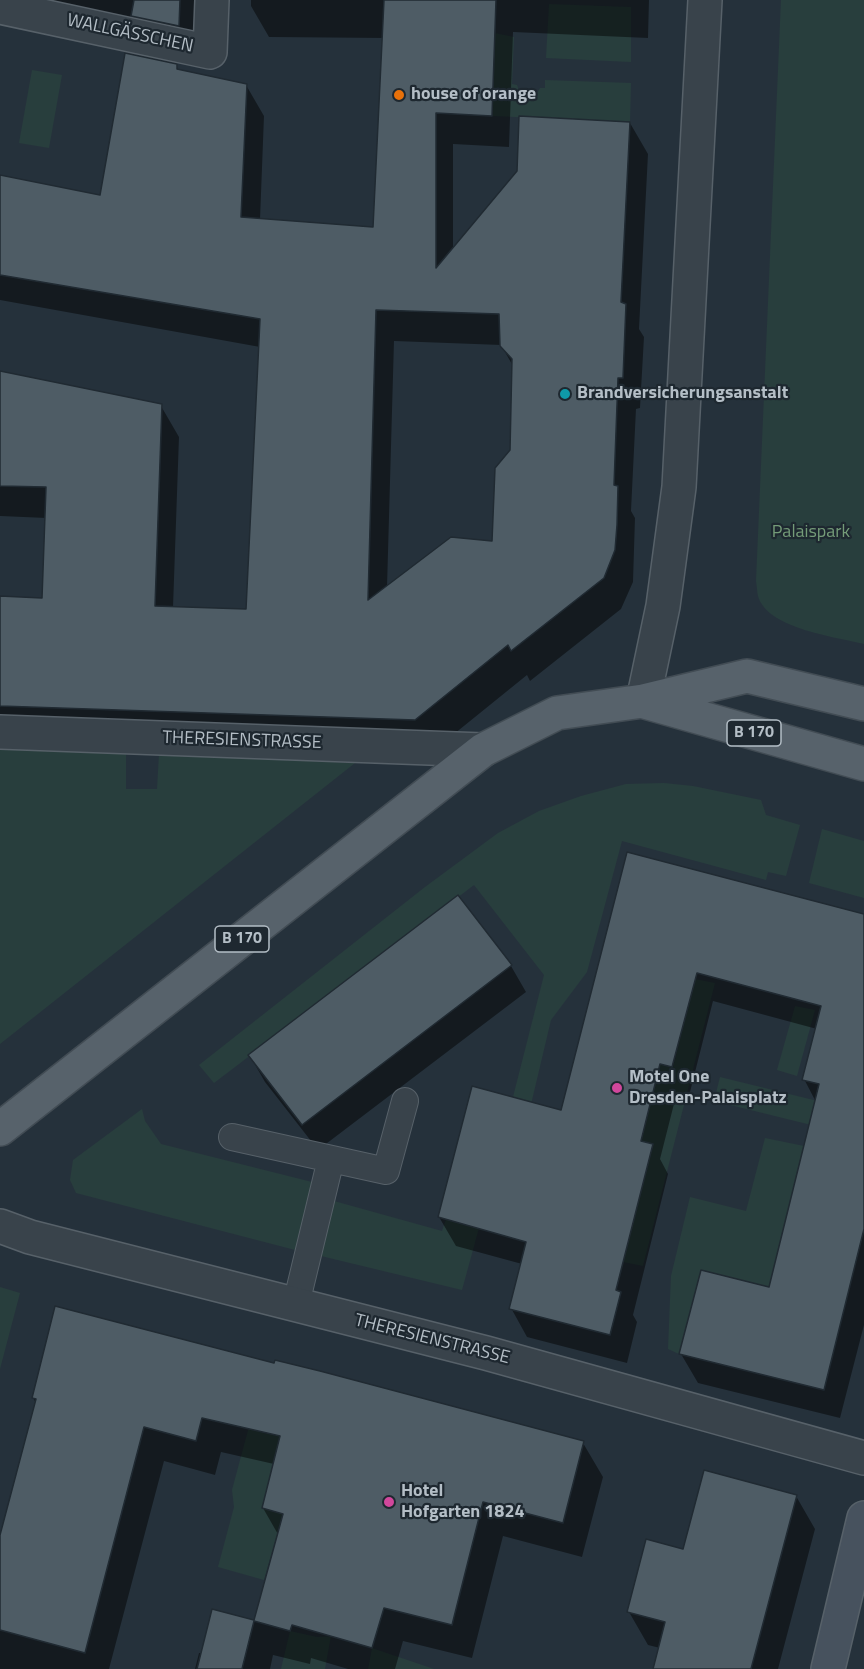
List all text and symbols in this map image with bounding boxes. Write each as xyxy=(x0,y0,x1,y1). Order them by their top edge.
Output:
street label: WALLGÄSSCHEN xyxy=(65,10,195,58)
place label: house of orange xyxy=(411,84,536,106)
marker: house of orange xyxy=(392,88,406,102)
place label: Brandversicherungsanstalt xyxy=(577,383,788,405)
marker: Brandversicherungsanstalt xyxy=(558,387,572,401)
park label: Palaispark xyxy=(772,522,850,544)
road number: B 170 xyxy=(727,720,781,746)
street label: THERESIENSTRASSE xyxy=(162,727,322,755)
road number: B 170 xyxy=(215,926,269,952)
place label: Motel One Dresden-Palaisplatz xyxy=(629,1067,787,1110)
marker: Motel One Dresden-Palaisplatz xyxy=(610,1081,624,1095)
street label: THERESIENSTRASSE xyxy=(352,1310,512,1370)
place label: Hotel Hofgarten 1824 xyxy=(401,1481,525,1524)
marker: Hotel Hofgarten 1824 xyxy=(382,1495,396,1509)

